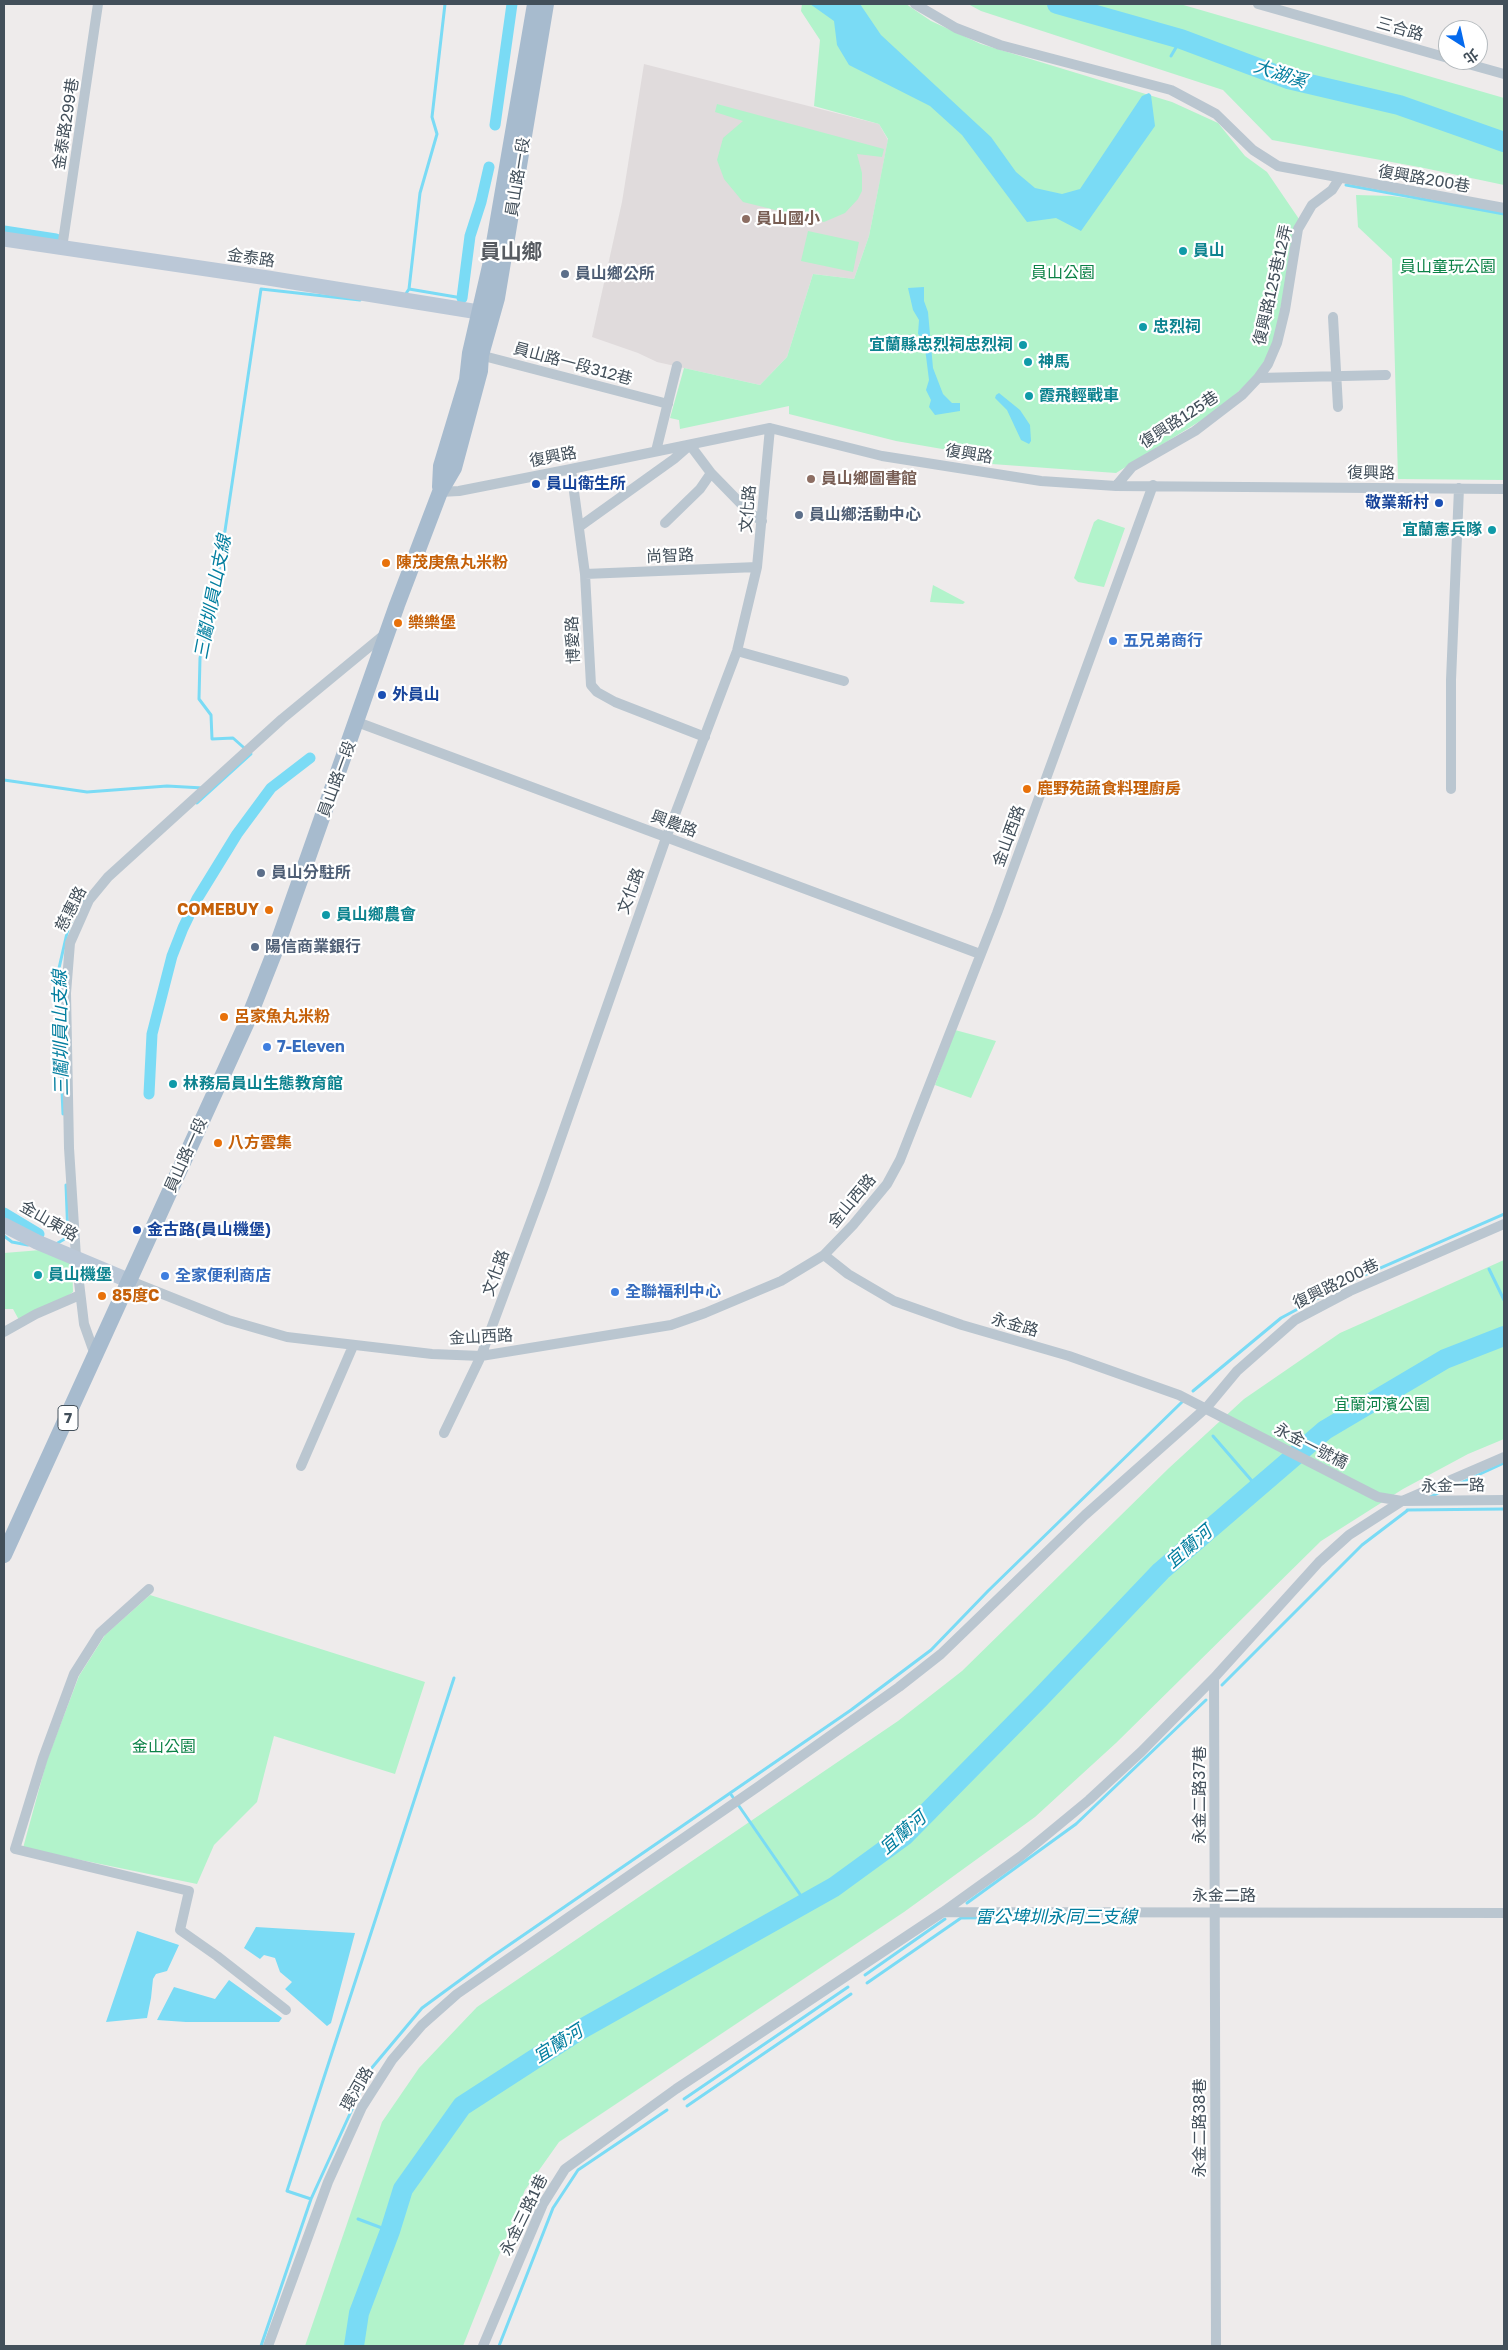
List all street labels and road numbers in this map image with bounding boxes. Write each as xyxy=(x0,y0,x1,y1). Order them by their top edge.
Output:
street label: 三合路 xyxy=(1374,13,1426,45)
street label: 金泰路299巷 xyxy=(49,77,83,171)
street label: 員山路一段 xyxy=(502,136,534,218)
street label: 復興路200巷 xyxy=(1376,161,1472,197)
street label: 復興路125巷12弄 xyxy=(1250,223,1296,347)
street label: 金泰路 xyxy=(226,245,276,271)
street label: 員山路一段312巷 xyxy=(511,339,635,389)
street label: 復興路125巷 xyxy=(1136,387,1222,453)
street label: 復興路 xyxy=(944,441,994,467)
street label: 復興路 xyxy=(528,443,578,471)
street label: 復興路 xyxy=(1347,463,1395,483)
street label: 文化路 xyxy=(736,484,760,534)
street label: 尚智路 xyxy=(646,546,694,566)
street label: 博愛路 xyxy=(563,616,583,664)
street label: 員山路一段 xyxy=(314,738,360,820)
street label: 金山西路 xyxy=(989,803,1029,869)
street label: 興農路 xyxy=(648,807,700,841)
street label: 文化路 xyxy=(614,865,648,917)
street label: 慈惠路 xyxy=(52,883,90,935)
street label: 員山路一段 xyxy=(161,1115,211,1195)
street label: 金山西路 xyxy=(824,1170,880,1232)
street label: 金山東路 xyxy=(16,1197,82,1245)
street label: 文化路 xyxy=(479,1247,513,1299)
street label: 復興路200巷 xyxy=(1290,1255,1382,1313)
street label: 永金路 xyxy=(989,1309,1041,1341)
street label: 金山西路 xyxy=(449,1326,513,1348)
road number: 7 xyxy=(58,1406,78,1430)
street label: 永金一號橋 xyxy=(1271,1419,1351,1473)
street label: 永金一路 xyxy=(1421,1476,1485,1496)
street label: 永金二路37巷 xyxy=(1190,1746,1210,1844)
street label: 永金二路 xyxy=(1192,1886,1256,1906)
street label: 環河路 xyxy=(337,2063,377,2115)
street label: 永金二路38巷 xyxy=(1190,2078,1210,2178)
street label: 永金三路1巷 xyxy=(496,2171,552,2259)

